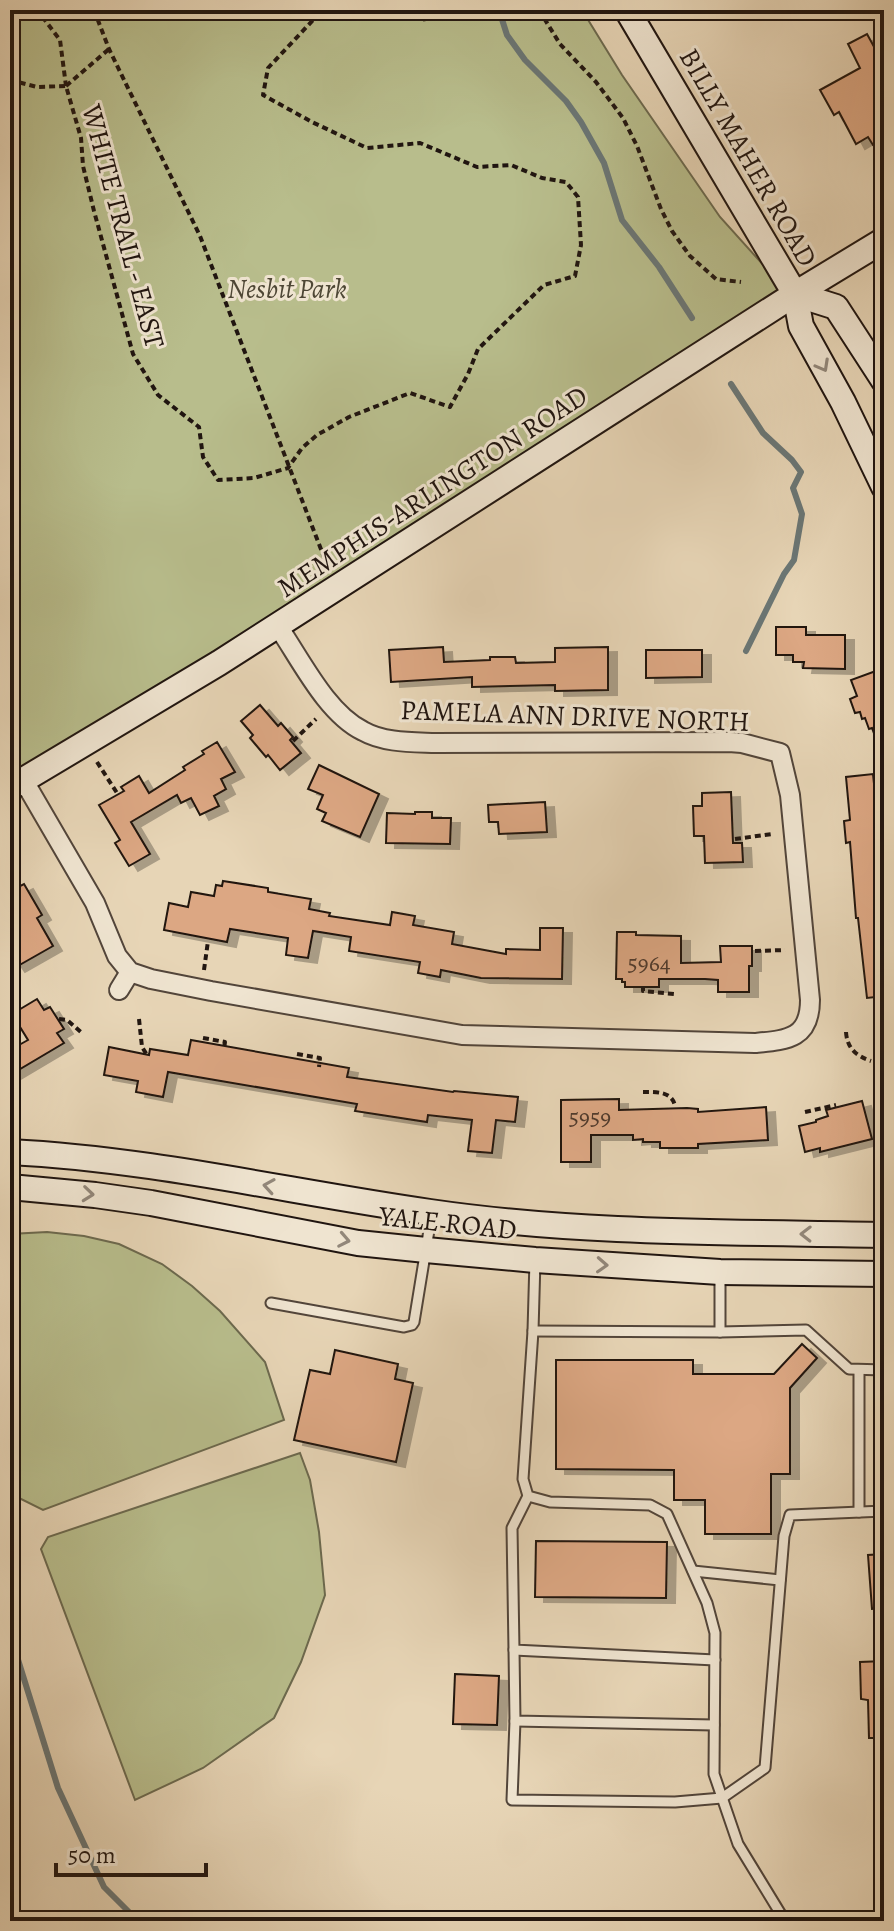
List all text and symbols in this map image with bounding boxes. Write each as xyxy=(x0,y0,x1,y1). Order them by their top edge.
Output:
street label: BILLY MAHER ROAD xyxy=(670,41,826,274)
street label: WHITE TRAIL - EAST xyxy=(72,99,174,352)
park label: Nesbit Park xyxy=(227,270,347,308)
one-way arrow xyxy=(813,357,828,372)
street label: MEMPHIS-ARLINGTON ROAD xyxy=(270,377,595,607)
street label: PAMELA ANN DRIVE NORTH xyxy=(400,691,750,741)
house number: 5964 xyxy=(627,947,671,979)
house number: 5959 xyxy=(569,1101,611,1133)
one-way arrow xyxy=(262,1178,276,1195)
one-way arrow xyxy=(82,1186,95,1203)
street label: YALE ROAD xyxy=(376,1197,519,1249)
one-way arrow xyxy=(799,1225,812,1242)
one-way arrow xyxy=(336,1231,350,1248)
one-way arrow xyxy=(596,1256,609,1273)
scale bar xyxy=(56,1827,206,1877)
text: 50 m xyxy=(68,1839,116,1871)

